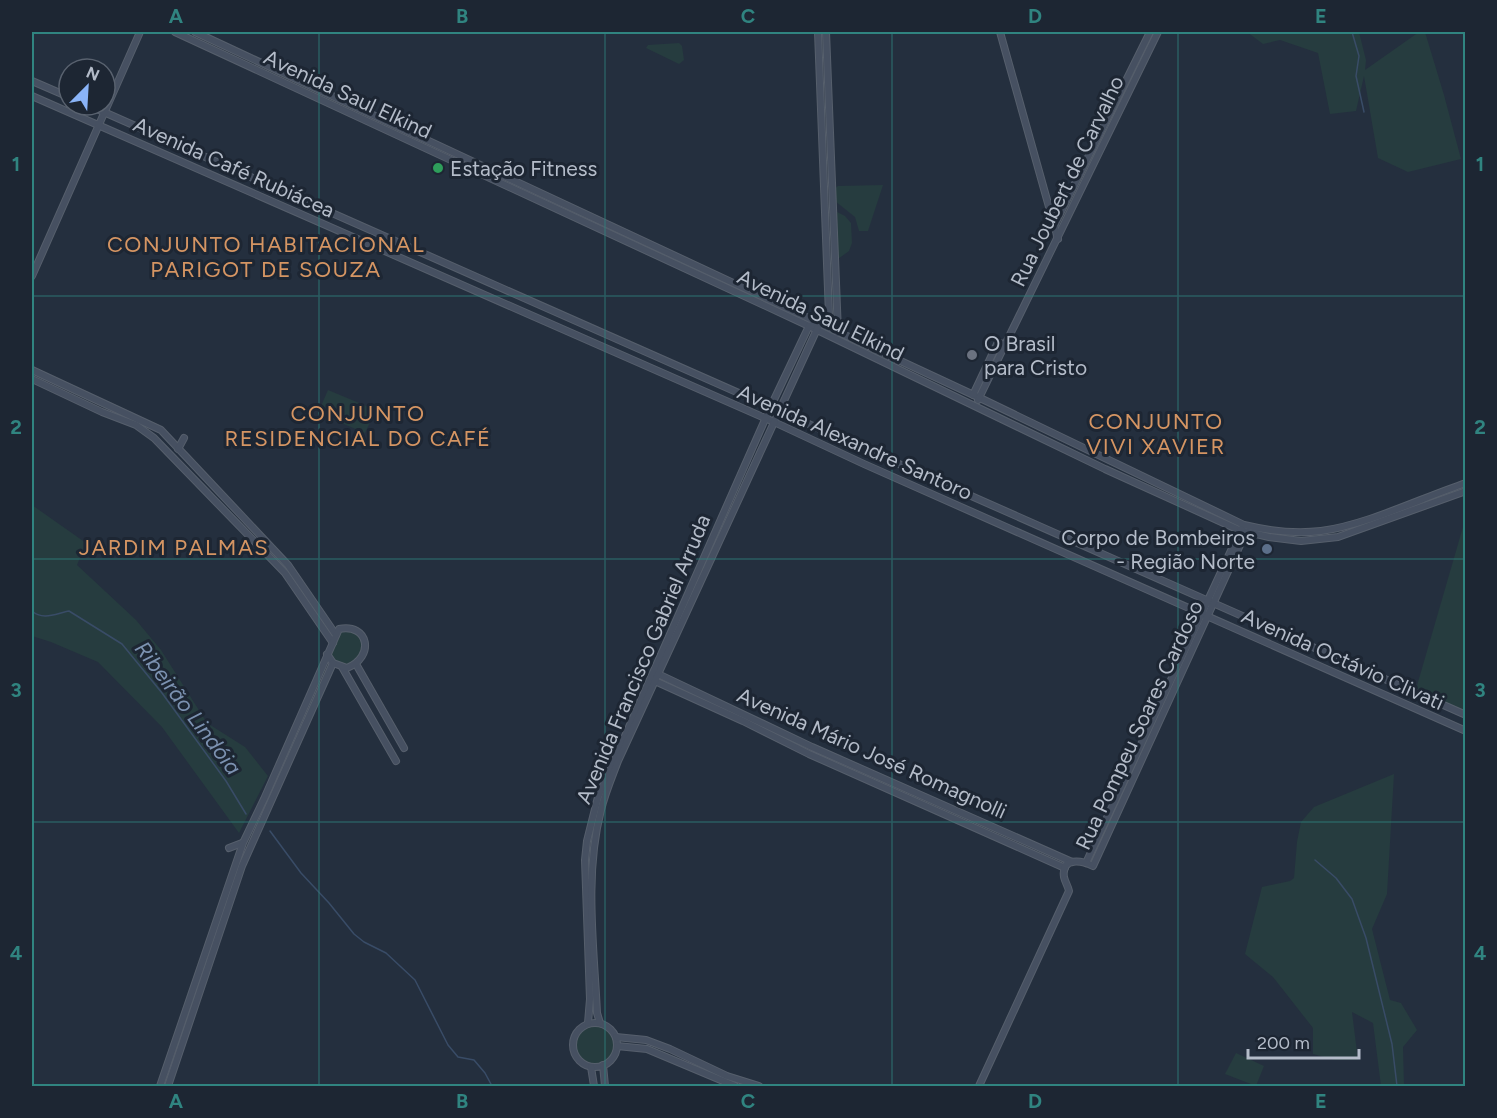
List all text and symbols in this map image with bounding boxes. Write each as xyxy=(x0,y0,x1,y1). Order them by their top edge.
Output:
text: A xyxy=(169,4,184,28)
text: B xyxy=(456,4,468,28)
text: C xyxy=(741,4,755,28)
text: D xyxy=(1028,4,1042,28)
text: E xyxy=(1315,4,1327,28)
street label: Avenida Saul Elkind xyxy=(260,44,436,144)
north arrow xyxy=(57,57,117,117)
text: N xyxy=(83,63,102,85)
street label: Rua Joubert de Carvalho xyxy=(1005,72,1129,290)
street label: Avenida Café Rubiácea xyxy=(130,111,338,223)
text: 1 xyxy=(12,152,20,176)
text: 1 xyxy=(1476,152,1484,176)
place label: Estação Fitness xyxy=(450,156,597,181)
marker: Estação Fitness xyxy=(431,161,445,175)
district label: CONJUNTO HABITACIONAL PARIGOT DE SOUZA xyxy=(107,231,425,283)
street label: Avenida Saul Elkind xyxy=(734,264,908,366)
place label: O Brasil para Cristo xyxy=(984,331,1087,380)
marker: O Brasil para Cristo xyxy=(965,348,979,362)
street label: Avenida Alexandre Santoro xyxy=(734,379,976,505)
district label: CONJUNTO RESIDENCIAL DO CAFÉ xyxy=(225,400,491,452)
district label: CONJUNTO VIVI XAVIER xyxy=(1086,408,1226,460)
text: 2 xyxy=(10,415,22,439)
text: 2 xyxy=(1474,415,1486,439)
street label: Avenida Francisco Gabriel Arruda xyxy=(571,511,715,807)
place label: Corpo de Bombeiros - Região Norte xyxy=(1061,525,1255,574)
district label: JARDIM PALMAS xyxy=(79,534,269,561)
marker: Corpo de Bombeiros - Região Norte xyxy=(1260,542,1274,556)
street label: Rua Pompeu Soares Cardoso xyxy=(1070,596,1208,854)
street label: Avenida Octávio Clivati xyxy=(1238,603,1448,715)
water label: Ribeirão Lindóia xyxy=(129,636,247,780)
text: 3 xyxy=(10,678,22,702)
text: 3 xyxy=(1474,678,1486,702)
street label: Avenida Mário José Romagnolli xyxy=(733,682,1011,824)
text: 4 xyxy=(10,941,23,965)
text: 4 xyxy=(1474,941,1487,965)
scale bar xyxy=(1248,1022,1359,1060)
text: 200 m xyxy=(1257,1032,1310,1054)
text: A xyxy=(169,1089,184,1113)
text: B xyxy=(456,1089,468,1113)
text: C xyxy=(741,1089,755,1113)
text: D xyxy=(1028,1089,1042,1113)
text: E xyxy=(1315,1089,1327,1113)

